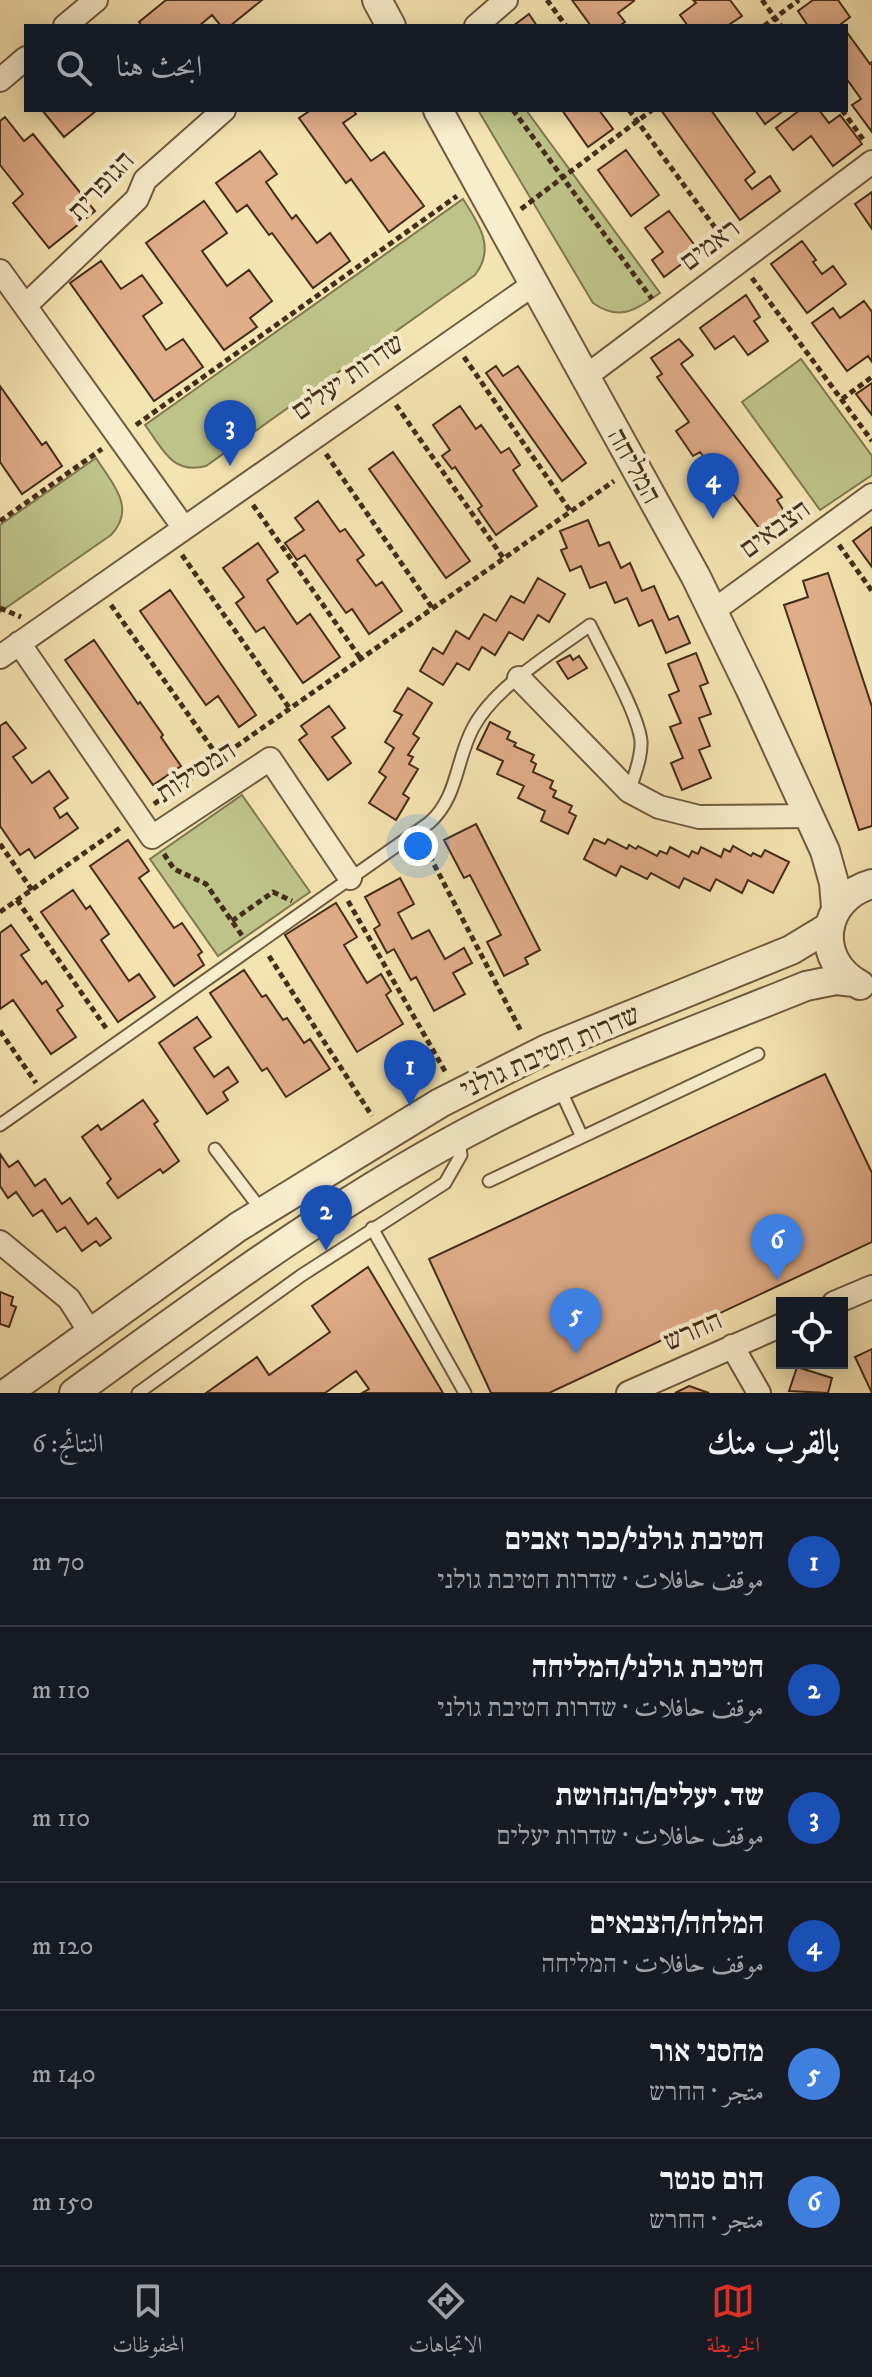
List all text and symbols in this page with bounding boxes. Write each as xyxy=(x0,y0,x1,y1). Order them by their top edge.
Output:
search box xyxy=(24,24,848,112)
icon: search xyxy=(52,46,96,90)
text: ابحث هنا xyxy=(116,49,202,86)
street label: הגופרית xyxy=(60,144,142,228)
street label: ראמים xyxy=(673,211,747,279)
street label: שדרות יעלים xyxy=(285,326,411,428)
pin: 3 xyxy=(204,400,256,466)
street label: המליחה xyxy=(599,422,669,510)
pin: 4 xyxy=(687,453,739,519)
street label: הצבאים xyxy=(733,492,817,566)
street label: המסילות xyxy=(149,733,243,811)
your location xyxy=(398,826,438,866)
street label: שדרות חטיבת גולני xyxy=(455,997,645,1107)
pin: 1 xyxy=(384,1040,436,1106)
pin: 2 xyxy=(300,1185,352,1251)
pin: 6 xyxy=(751,1214,803,1280)
pin: 5 xyxy=(550,1288,602,1354)
map controls xyxy=(776,1297,848,1369)
button: locate xyxy=(776,1297,848,1369)
street label: החרש xyxy=(658,1303,728,1359)
text: بالقرب منك xyxy=(707,1422,840,1464)
text: النتائج: 6 xyxy=(32,1428,104,1461)
text: חטיבת גולני/ככר זאבים xyxy=(505,1522,764,1559)
text: 70 m xyxy=(32,1546,85,1579)
text: 1 xyxy=(809,1546,819,1579)
text: موقف حافلات · שדרות חטיבת גולני xyxy=(437,1564,764,1597)
text: חטיבת גולני/המליחה xyxy=(531,1650,764,1687)
text: 110 m xyxy=(32,1674,90,1707)
text: 2 xyxy=(808,1674,820,1707)
text: موقف حافلات · שדרות חטיבת גולני xyxy=(437,1692,764,1725)
text: שד. יעלים/הנחושת xyxy=(555,1778,764,1815)
text: 110 m xyxy=(32,1802,90,1835)
text: 3 xyxy=(809,1802,819,1835)
text: موقف حافلات · שדרות יעלים xyxy=(496,1820,764,1853)
text: המלחה/הצבאים xyxy=(589,1906,764,1943)
text: 120 m xyxy=(32,1930,93,1963)
text: 4 xyxy=(807,1930,821,1963)
text: موقف حافلات · המליחה xyxy=(541,1948,764,1981)
text: מחסני אור xyxy=(650,2034,764,2071)
text: 140 m xyxy=(32,2058,96,2091)
text: 5 xyxy=(808,2058,820,2091)
text: متجر · החרש xyxy=(649,2076,764,2109)
text: הום סנטר xyxy=(660,2162,764,2199)
text: 150 m xyxy=(32,2186,93,2219)
text: 6 xyxy=(807,2186,821,2219)
text: متجر · החרש xyxy=(649,2204,764,2237)
tab: المحفوظات xyxy=(112,2279,185,2366)
tab: الاتجاهات xyxy=(409,2279,482,2366)
tab: الخريطة xyxy=(706,2279,760,2366)

